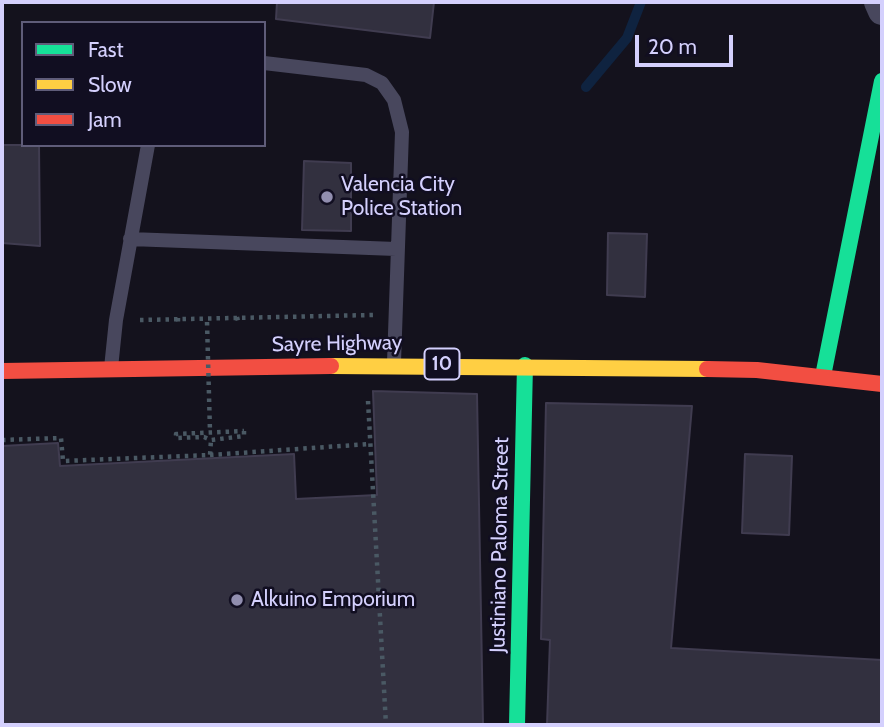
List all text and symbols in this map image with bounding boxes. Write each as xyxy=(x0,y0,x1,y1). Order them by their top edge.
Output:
legend xyxy=(21,21,266,147)
scale bar xyxy=(639,21,737,65)
text: 20 m xyxy=(648,34,697,59)
text: Fast xyxy=(88,37,124,62)
text: Slow xyxy=(88,72,132,97)
text: Jam xyxy=(88,107,122,132)
place label: Valencia City Police Station xyxy=(341,172,462,222)
marker: Valencia City Police Station xyxy=(319,189,335,205)
street label: Sayre Highway xyxy=(272,330,402,358)
road number: 10 xyxy=(424,348,460,380)
street label: Justiniano Paloma Street xyxy=(486,437,514,653)
place label: Alkuino Emporium xyxy=(251,587,415,613)
marker: Alkuino Emporium xyxy=(229,592,245,608)

